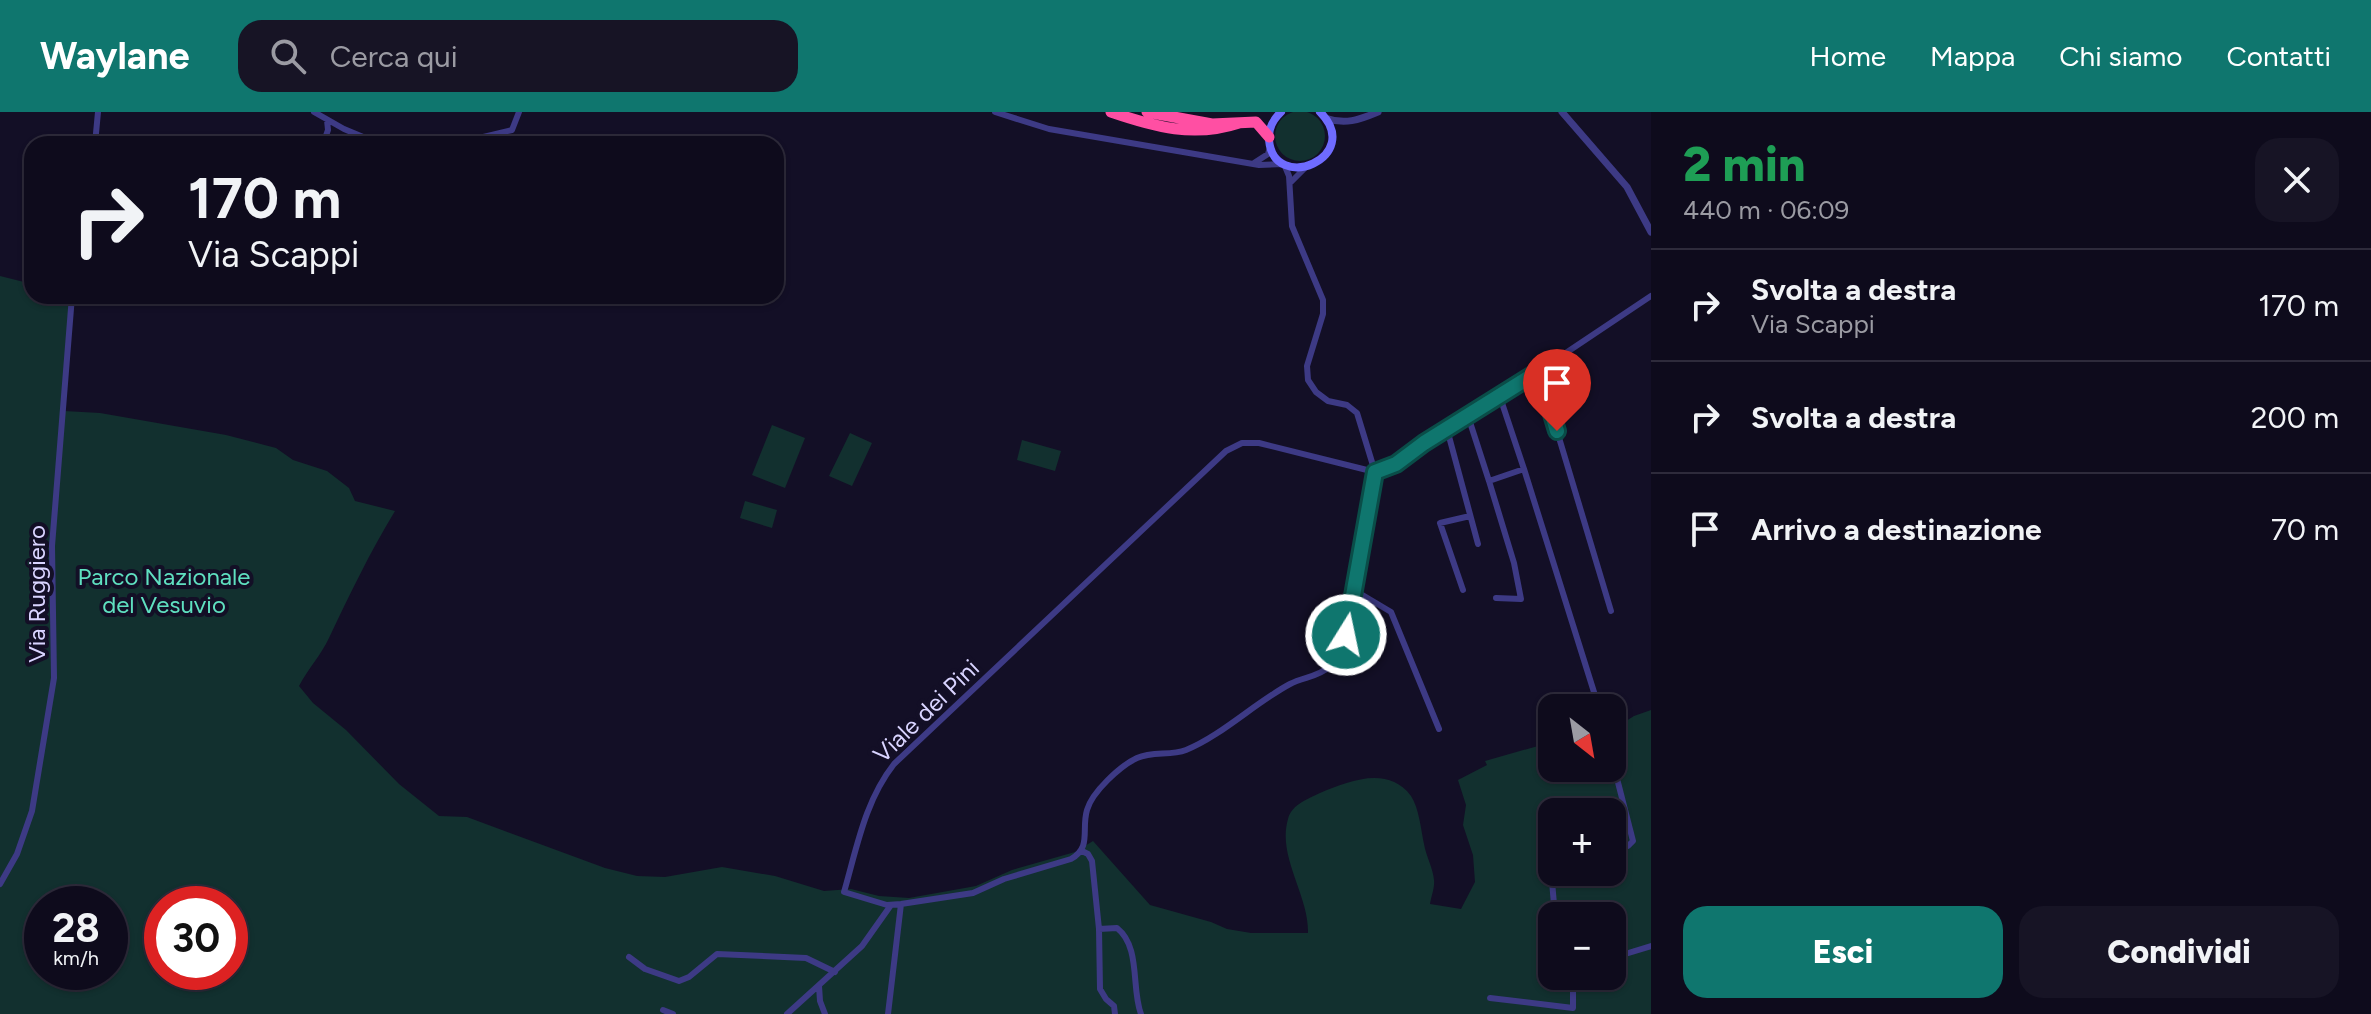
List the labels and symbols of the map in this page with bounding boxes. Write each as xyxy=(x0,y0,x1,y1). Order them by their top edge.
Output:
pin xyxy=(1523,349,1591,431)
street label: Via Ruggiero xyxy=(22,525,51,663)
park label: Parco Nazionale del Vesuvio xyxy=(78,562,250,619)
position arrow xyxy=(1304,593,1388,677)
street label: Viale dei Pini xyxy=(867,653,985,769)
north arrow xyxy=(1538,694,1626,782)
speed limit sign: 30 xyxy=(144,886,248,990)

